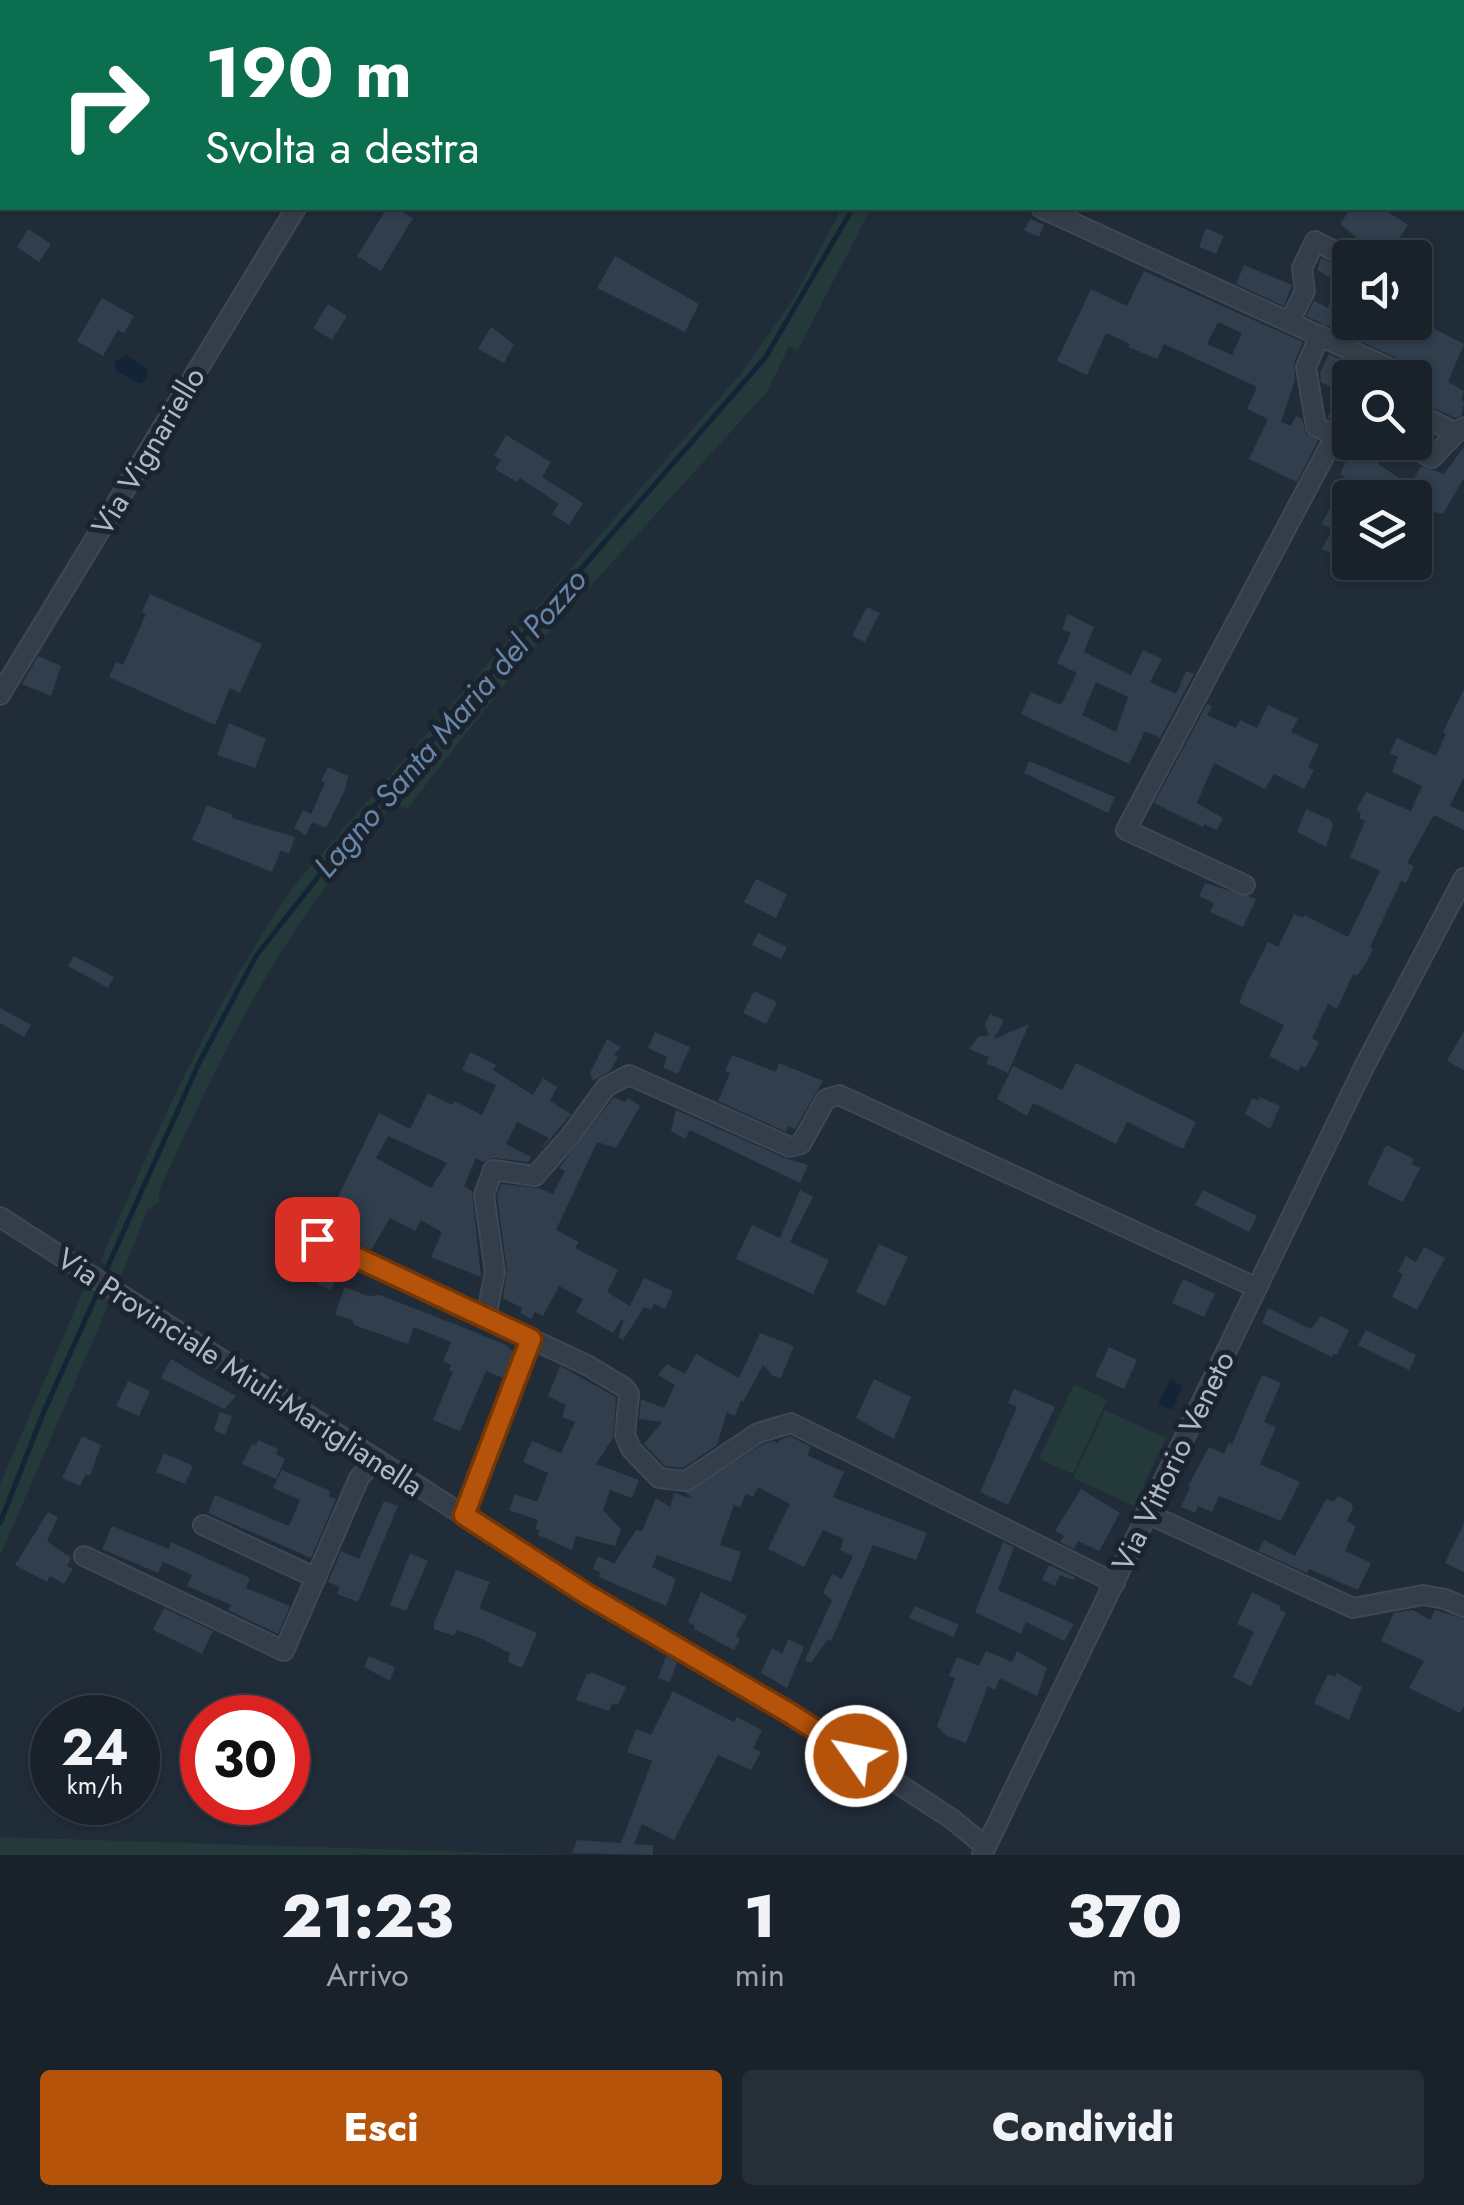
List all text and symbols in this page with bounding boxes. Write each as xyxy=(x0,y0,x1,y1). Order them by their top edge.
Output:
text: 190 m xyxy=(205,22,412,123)
icon: right xyxy=(40,40,170,170)
text: Svolta a destra xyxy=(205,115,480,180)
map controls xyxy=(1332,240,1432,580)
button: sound xyxy=(1332,240,1432,340)
street label: Via Vignariello xyxy=(81,359,215,543)
button: search xyxy=(1332,360,1432,460)
button: layers xyxy=(1332,480,1432,580)
water label: Lagno Santa Maria del Pozzo xyxy=(303,558,597,887)
pin xyxy=(275,1197,360,1282)
icon: arrive xyxy=(290,1212,345,1267)
street label: Via Provinciale Miuli-Mariglianella xyxy=(49,1237,431,1507)
street label: Via Vittorio Veneto xyxy=(1101,1343,1245,1579)
speed limit sign: 30 xyxy=(180,1695,310,1825)
position arrow xyxy=(804,1704,908,1808)
text: 24 xyxy=(61,1711,129,1784)
text: km/h xyxy=(67,1767,123,1803)
text: 21:23 xyxy=(282,1873,453,1960)
text: 1 xyxy=(744,1873,776,1960)
text: 370 xyxy=(1066,1873,1182,1960)
text: Arrivo xyxy=(326,1952,409,1998)
text: min xyxy=(735,1952,785,1998)
text: m xyxy=(1112,1952,1137,1998)
button: Esci xyxy=(40,2070,722,2185)
button: Condividi xyxy=(742,2070,1424,2185)

